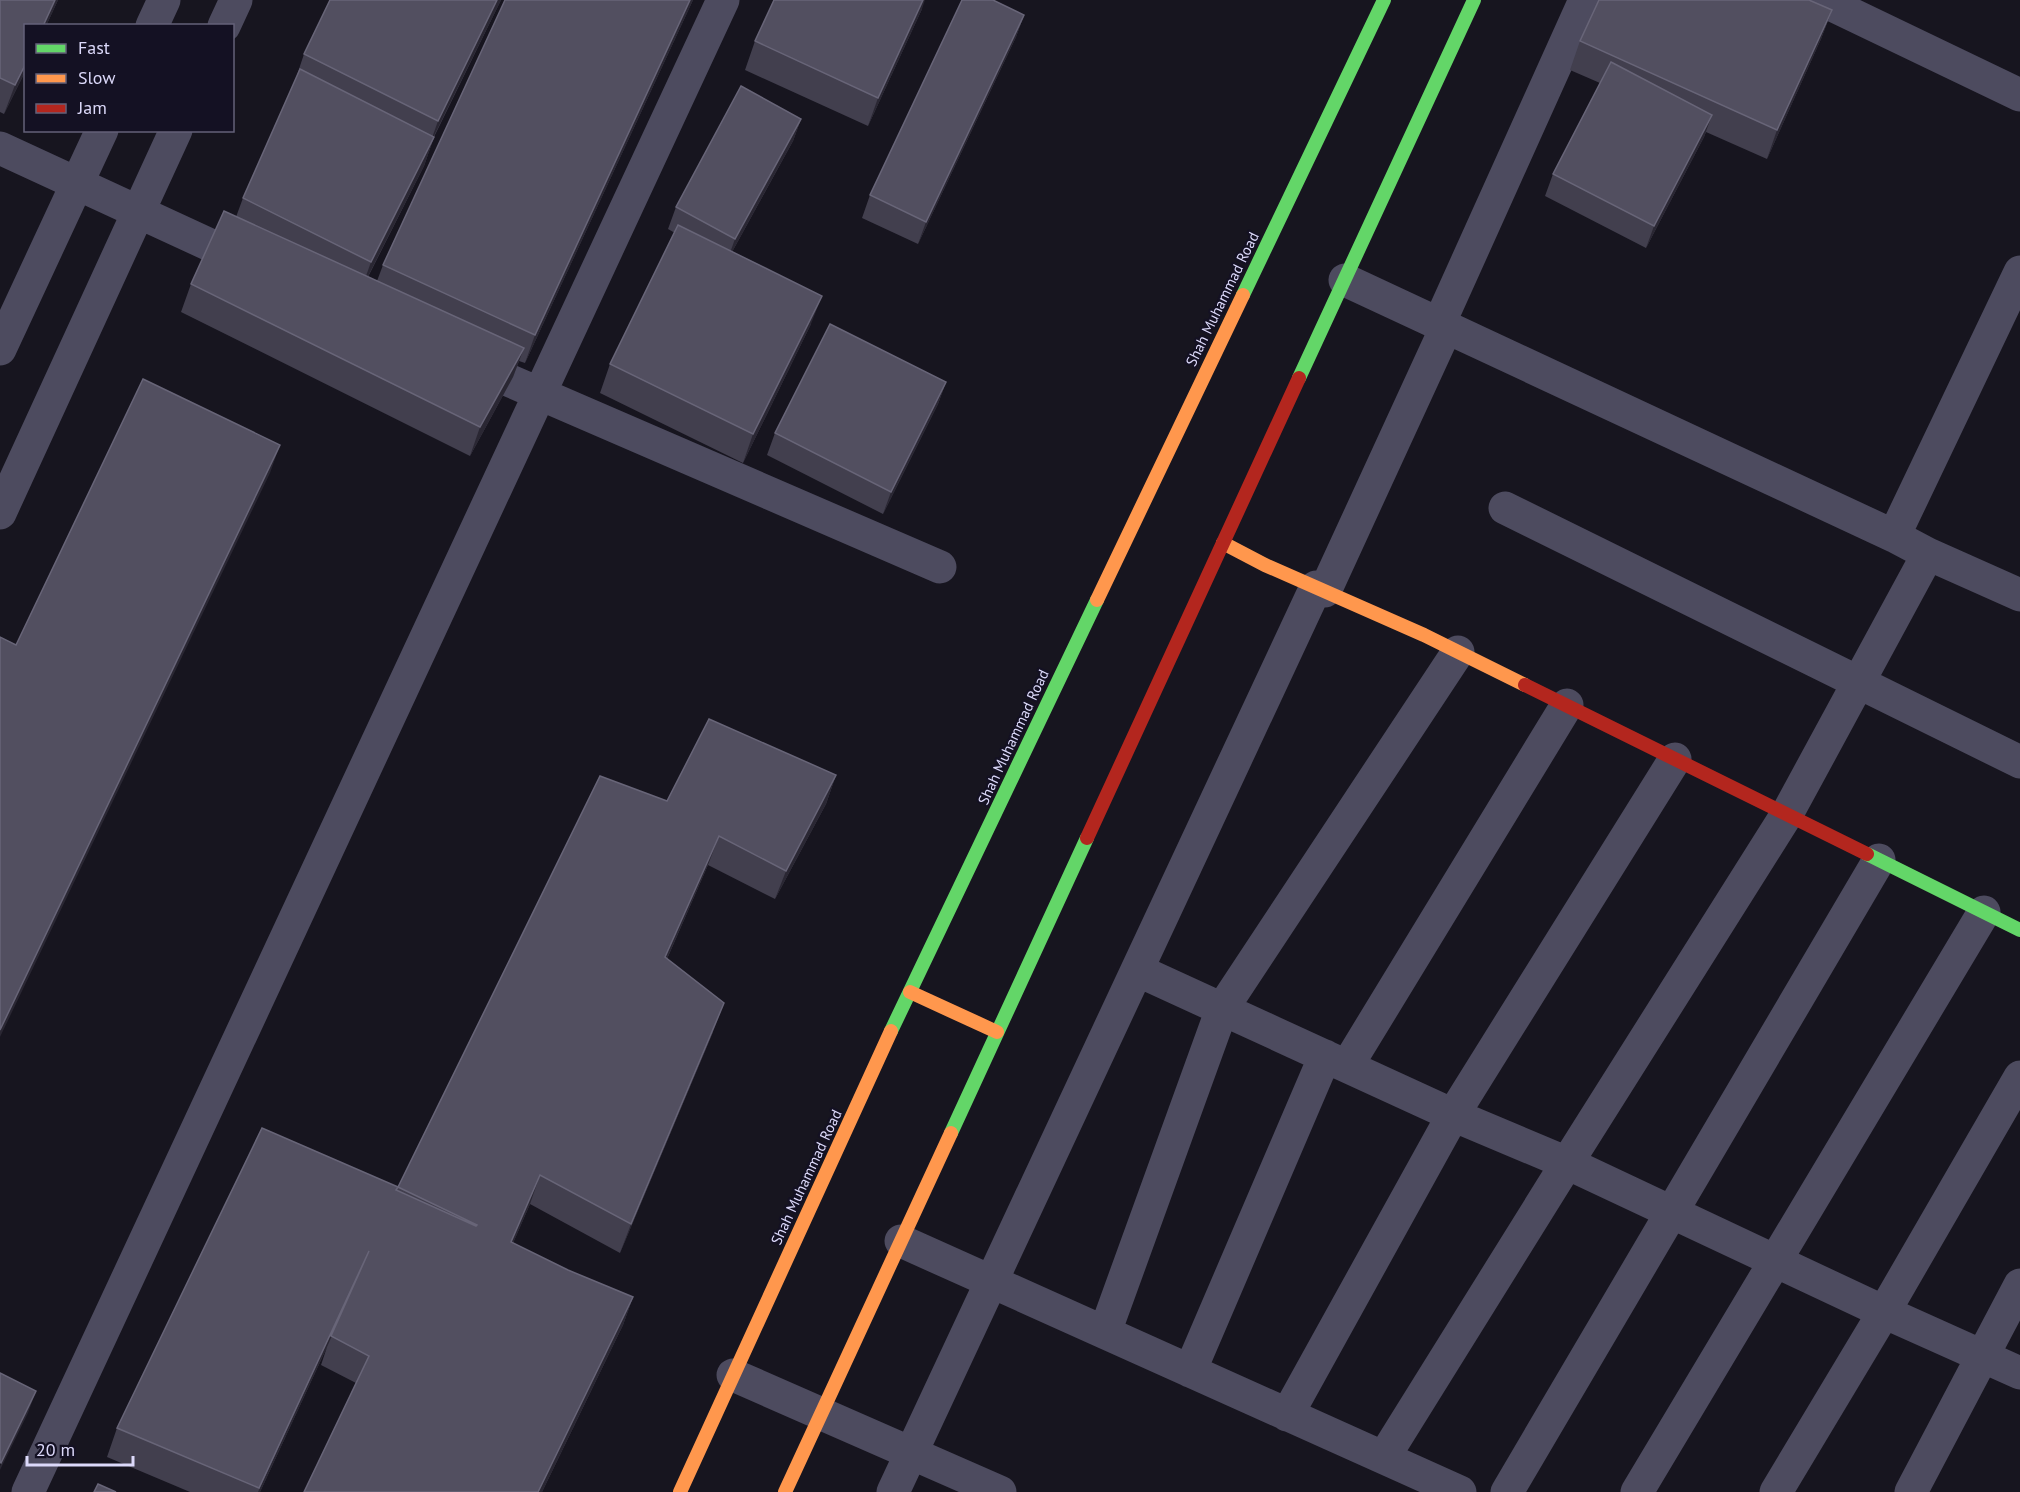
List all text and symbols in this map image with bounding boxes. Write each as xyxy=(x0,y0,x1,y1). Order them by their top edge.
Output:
legend xyxy=(24,24,234,132)
text: Fast xyxy=(78,36,110,59)
text: Slow xyxy=(78,66,116,89)
text: Jam xyxy=(77,96,107,119)
street label: Shah Muhammad Road xyxy=(1181,229,1263,369)
street label: Shah Muhammad Road xyxy=(973,666,1053,808)
street label: Shah Muhammad Road xyxy=(766,1106,846,1248)
scale bar xyxy=(27,1429,134,1467)
text: 20 m xyxy=(36,1438,75,1461)

